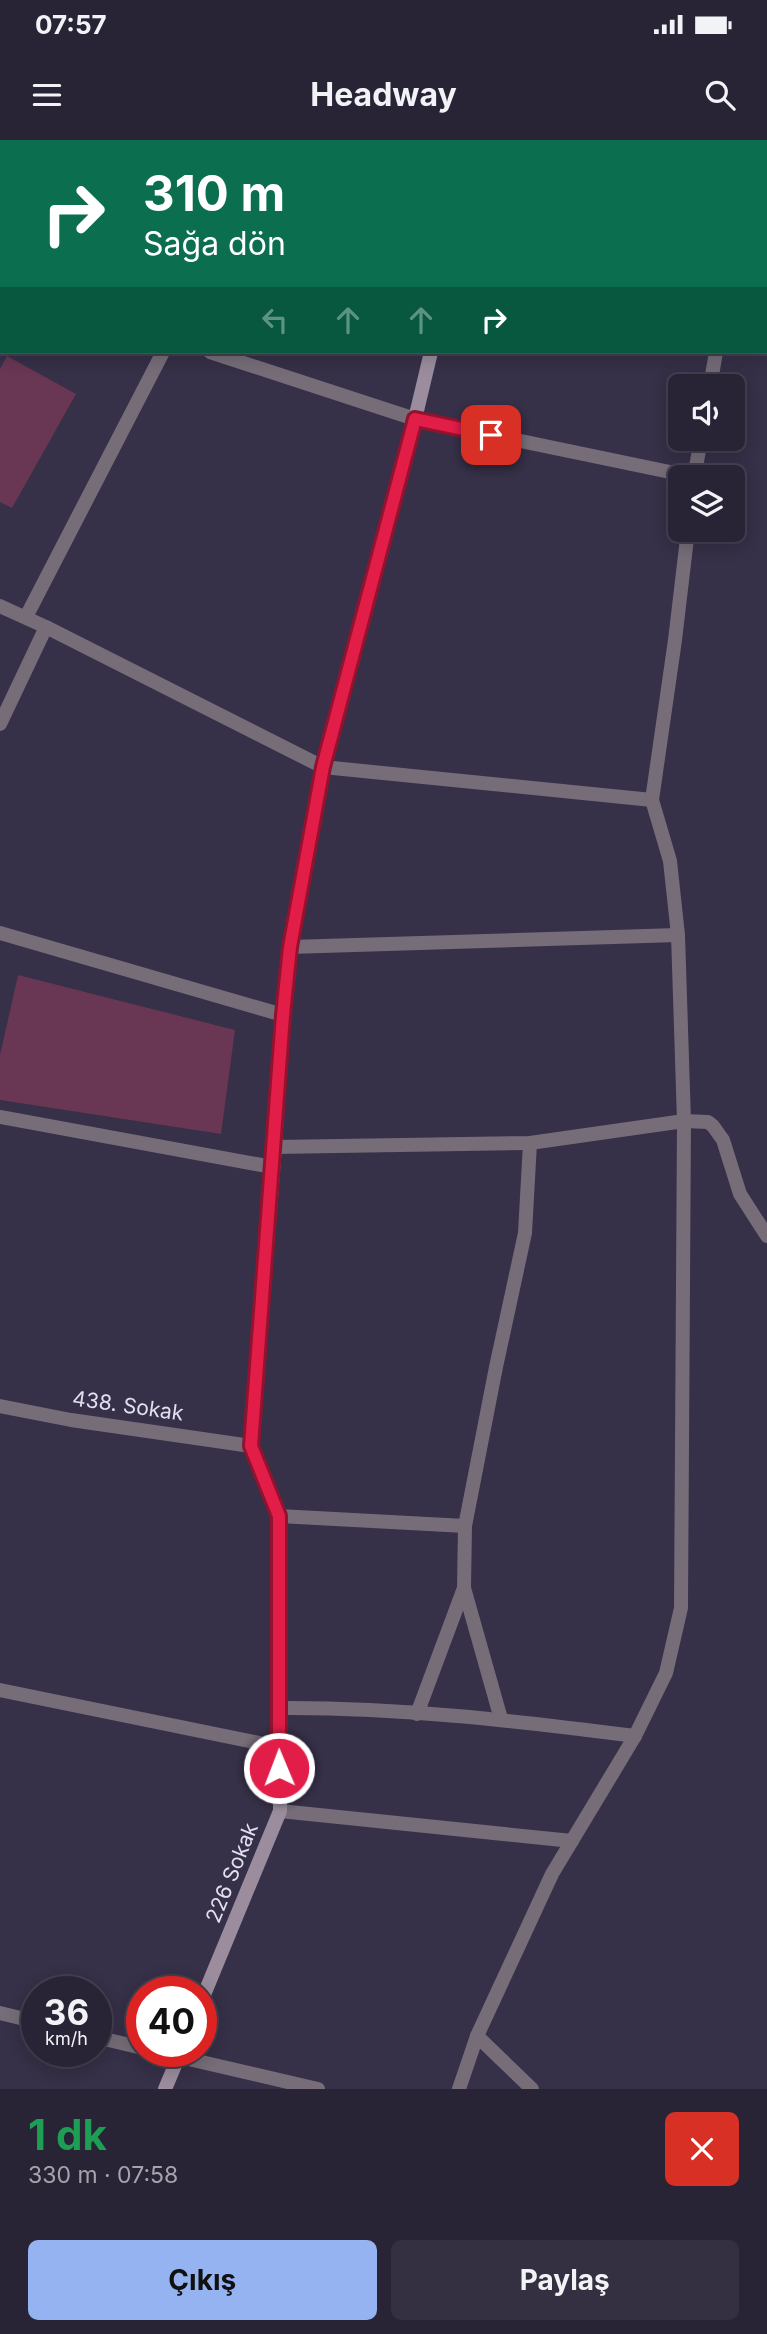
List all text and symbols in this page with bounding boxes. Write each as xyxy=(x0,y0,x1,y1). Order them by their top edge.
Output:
text: 07:57 xyxy=(35,9,107,40)
text: Headway xyxy=(310,75,457,114)
icon: menu xyxy=(28,76,66,114)
icon: search xyxy=(701,76,739,114)
text: 310 m xyxy=(143,164,285,223)
icon: right xyxy=(28,168,119,259)
text: Sağa dön xyxy=(143,224,286,263)
icon: left xyxy=(256,301,294,339)
icon: ahead xyxy=(329,301,367,339)
icon: ahead xyxy=(402,301,440,339)
icon: right xyxy=(475,301,513,339)
map controls xyxy=(668,374,745,542)
button: sound xyxy=(668,374,745,451)
pin xyxy=(461,405,521,465)
icon: arrive xyxy=(472,416,510,454)
button: layers xyxy=(668,465,745,542)
street label: 438. Sokak xyxy=(71,1385,186,1426)
position arrow xyxy=(242,1731,316,1805)
street label: 226 Sokak xyxy=(200,1819,263,1926)
speed limit sign: 40 xyxy=(126,1976,217,2067)
text: 36 xyxy=(44,1991,89,2033)
text: km/h xyxy=(45,2028,88,2049)
text: 1 dk xyxy=(28,2109,107,2160)
button: close xyxy=(665,2112,739,2186)
text: 330 m · 07:58 xyxy=(28,2161,178,2189)
button: Çıkış xyxy=(28,2240,377,2320)
button: Paylaş xyxy=(391,2240,739,2320)

